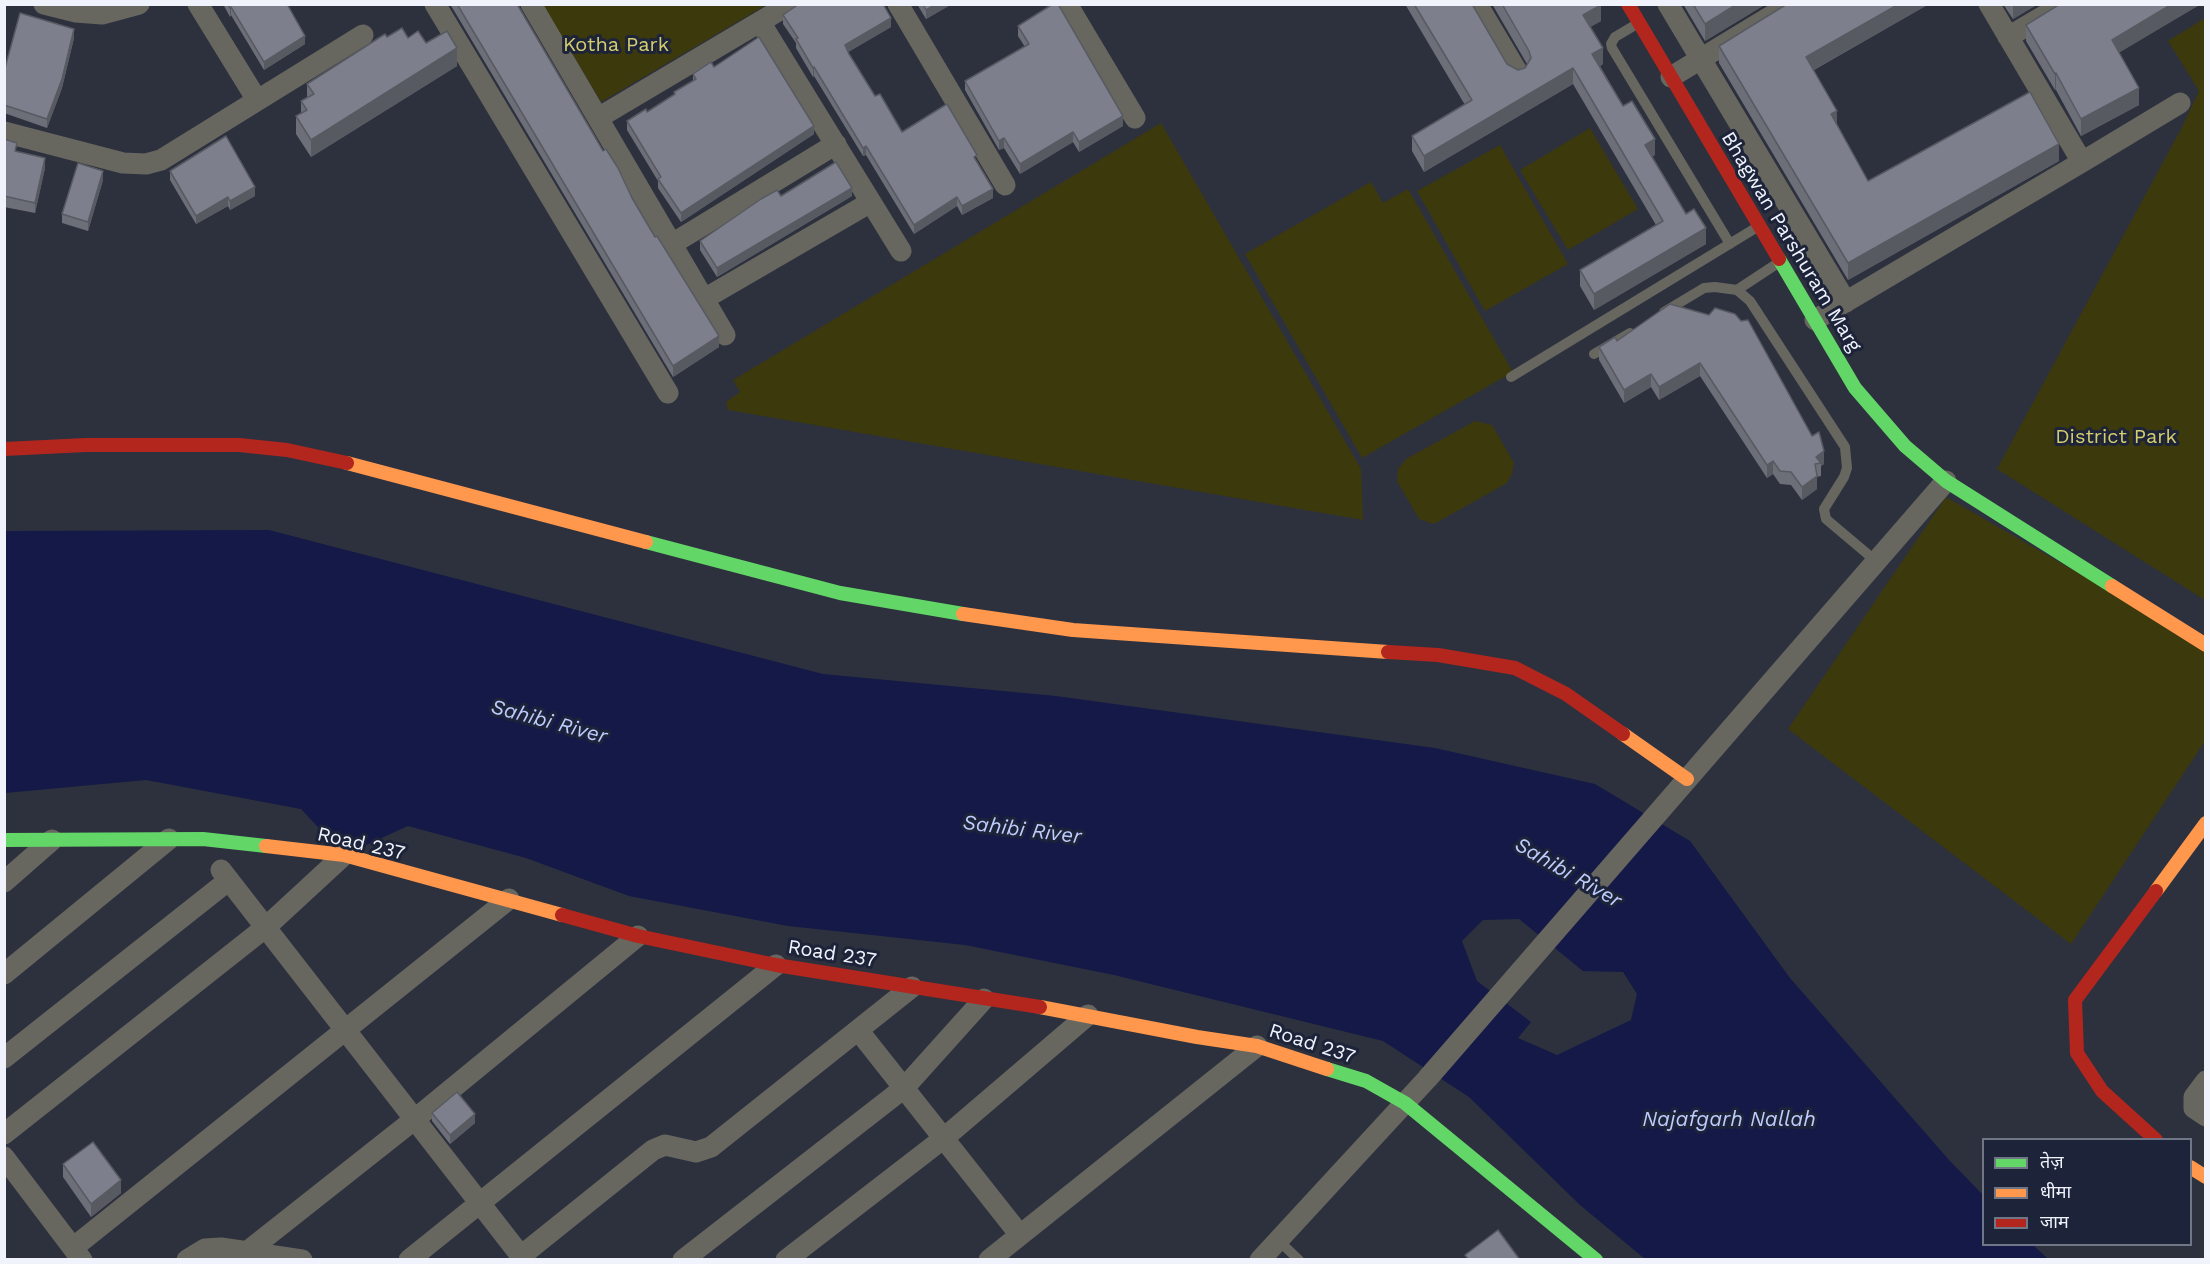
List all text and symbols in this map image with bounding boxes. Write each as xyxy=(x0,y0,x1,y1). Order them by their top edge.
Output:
park label: Kotha Park xyxy=(563,33,669,57)
street label: Bhagwan Parshuram Marg xyxy=(1716,128,1866,356)
park label: District Park xyxy=(2055,425,2177,449)
water label: Sahibi River xyxy=(488,694,610,750)
water label: Sahibi River xyxy=(961,810,1083,850)
street label: Road 237 xyxy=(315,822,407,866)
water label: Sahibi River xyxy=(1510,832,1626,914)
street label: Road 237 xyxy=(786,935,878,973)
street label: Road 237 xyxy=(1266,1019,1358,1069)
water label: Najafgarh Nallah xyxy=(1642,1107,1816,1133)
legend xyxy=(1982,1138,2192,1246)
text: तेज़ xyxy=(2040,1151,2064,1172)
text: धीमा xyxy=(2040,1181,2071,1202)
text: जाम xyxy=(2040,1211,2069,1232)

